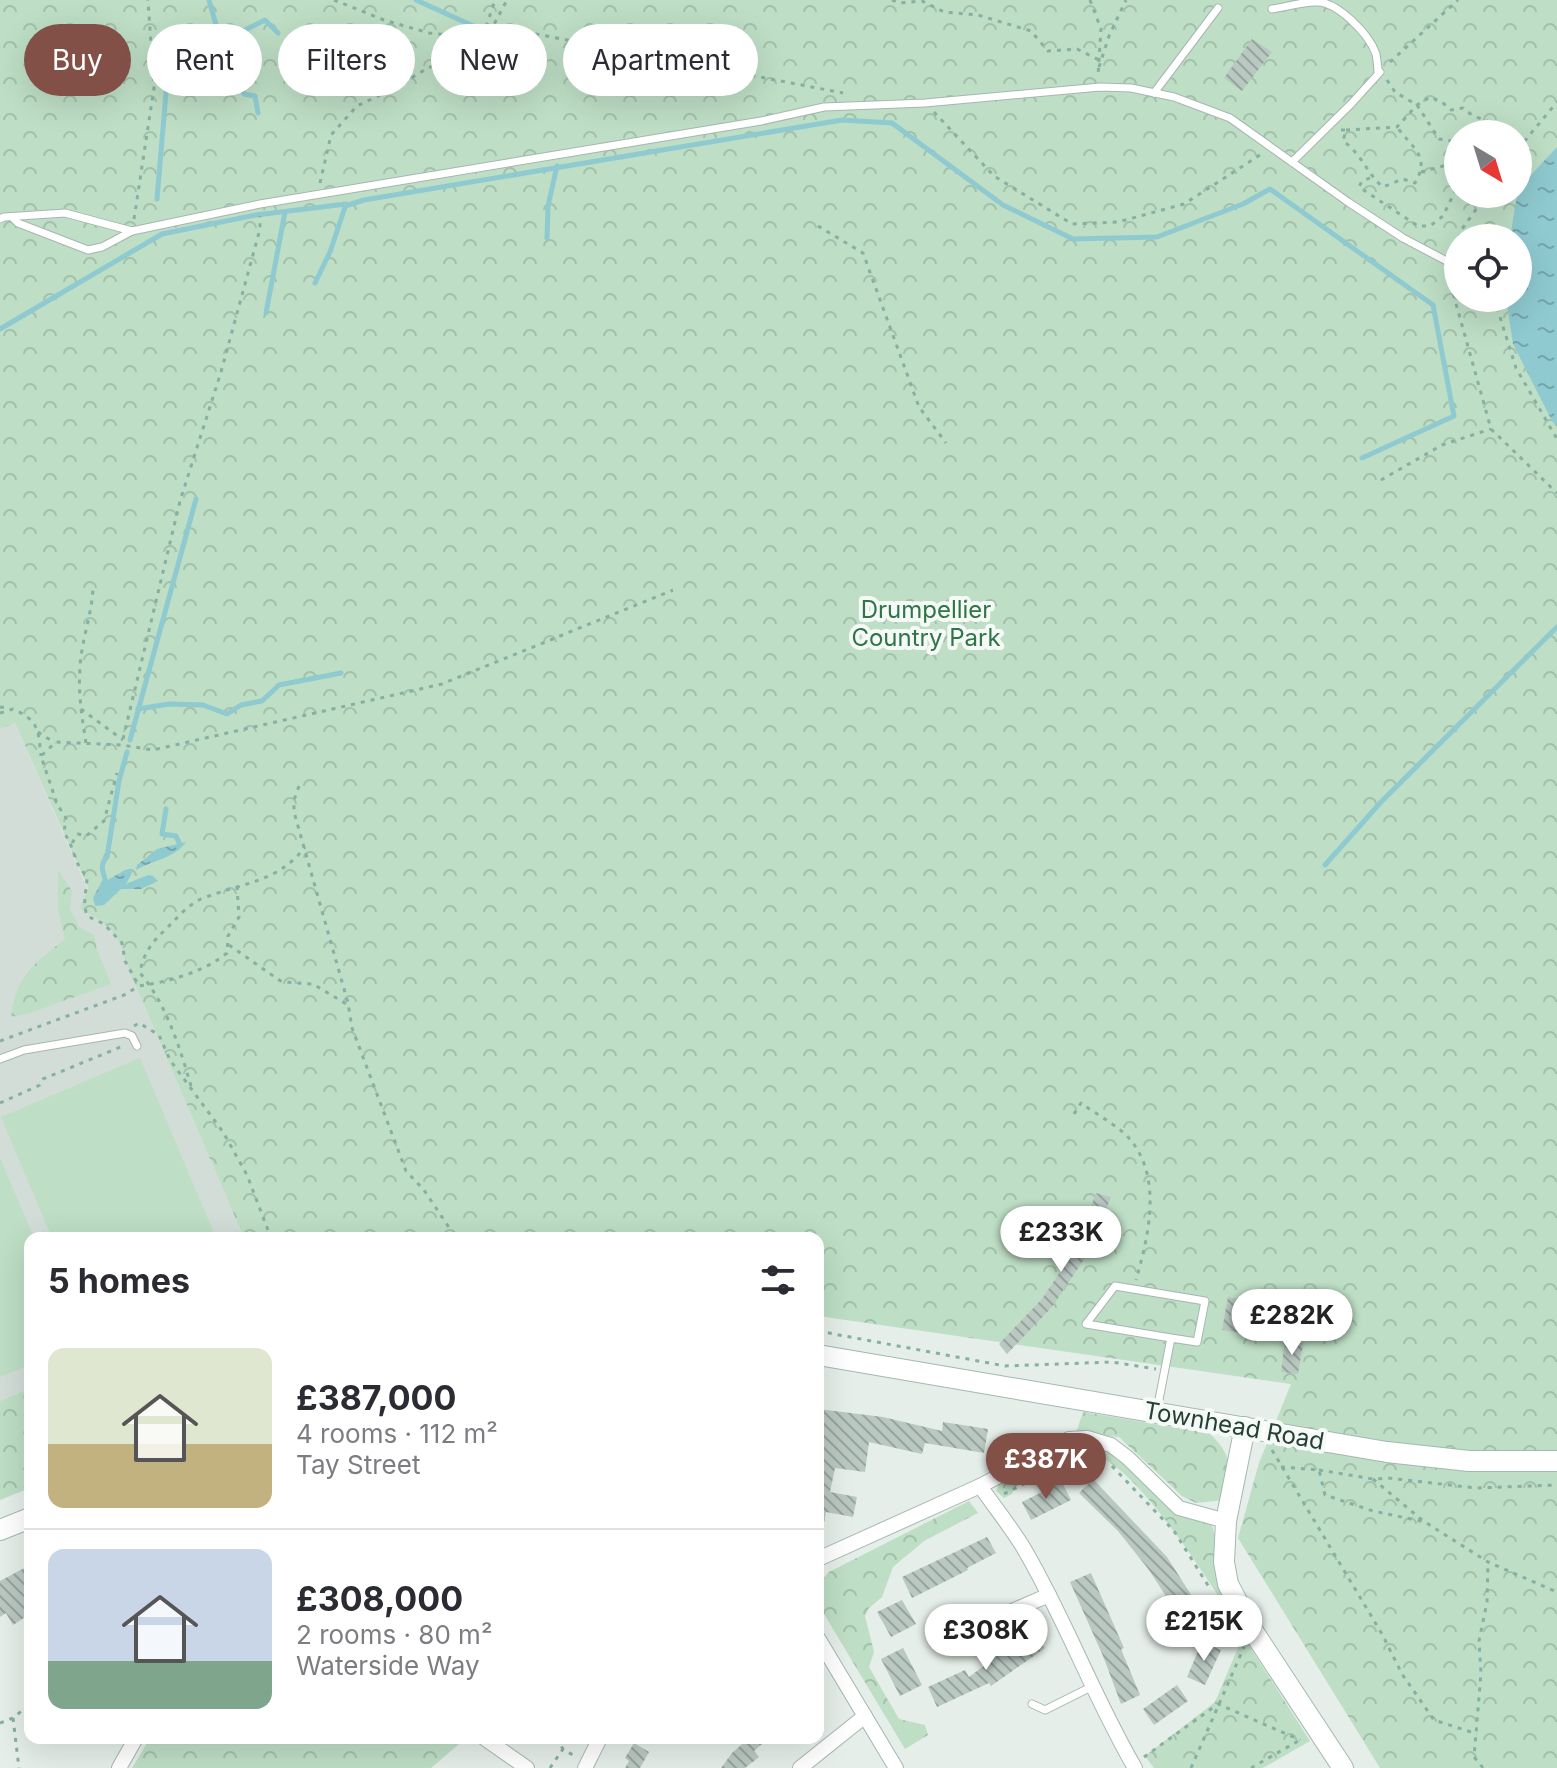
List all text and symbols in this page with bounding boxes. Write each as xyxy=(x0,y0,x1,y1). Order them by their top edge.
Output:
chip: Buy xyxy=(24,24,131,96)
chip: Rent xyxy=(147,24,262,96)
chip: Filters xyxy=(278,24,415,96)
chip: New xyxy=(431,24,547,96)
chip: Apartment xyxy=(563,24,758,96)
north arrow xyxy=(1444,120,1532,208)
map controls xyxy=(1444,120,1532,312)
button: locate xyxy=(1444,224,1532,312)
park label: Drumpellier Country Park xyxy=(851,595,1001,652)
pin: £233K xyxy=(1005,1206,1117,1274)
text: £233K xyxy=(1018,1216,1104,1247)
icon: filters xyxy=(756,1258,800,1302)
text: 5 homes xyxy=(48,1260,190,1301)
pin: £282K xyxy=(1236,1289,1348,1357)
text: £282K xyxy=(1250,1299,1334,1330)
text: £387,000 xyxy=(296,1377,456,1418)
icon: home xyxy=(112,1380,208,1476)
street label: Townhead Road xyxy=(1142,1395,1327,1456)
text: 4 rooms · 112 m² xyxy=(296,1418,498,1449)
pin: £387K xyxy=(990,1433,1102,1501)
text: £387K xyxy=(1004,1443,1088,1474)
text: Tay Street xyxy=(296,1449,420,1480)
text: £308,000 xyxy=(296,1578,463,1619)
icon: home xyxy=(112,1581,208,1677)
pin: £215K xyxy=(1148,1595,1260,1663)
pin: £308K xyxy=(930,1604,1042,1672)
text: £215K xyxy=(1164,1605,1244,1636)
text: £308K xyxy=(943,1614,1029,1645)
text: 2 rooms · 80 m² xyxy=(296,1619,492,1650)
text: Waterside Way xyxy=(296,1650,480,1681)

